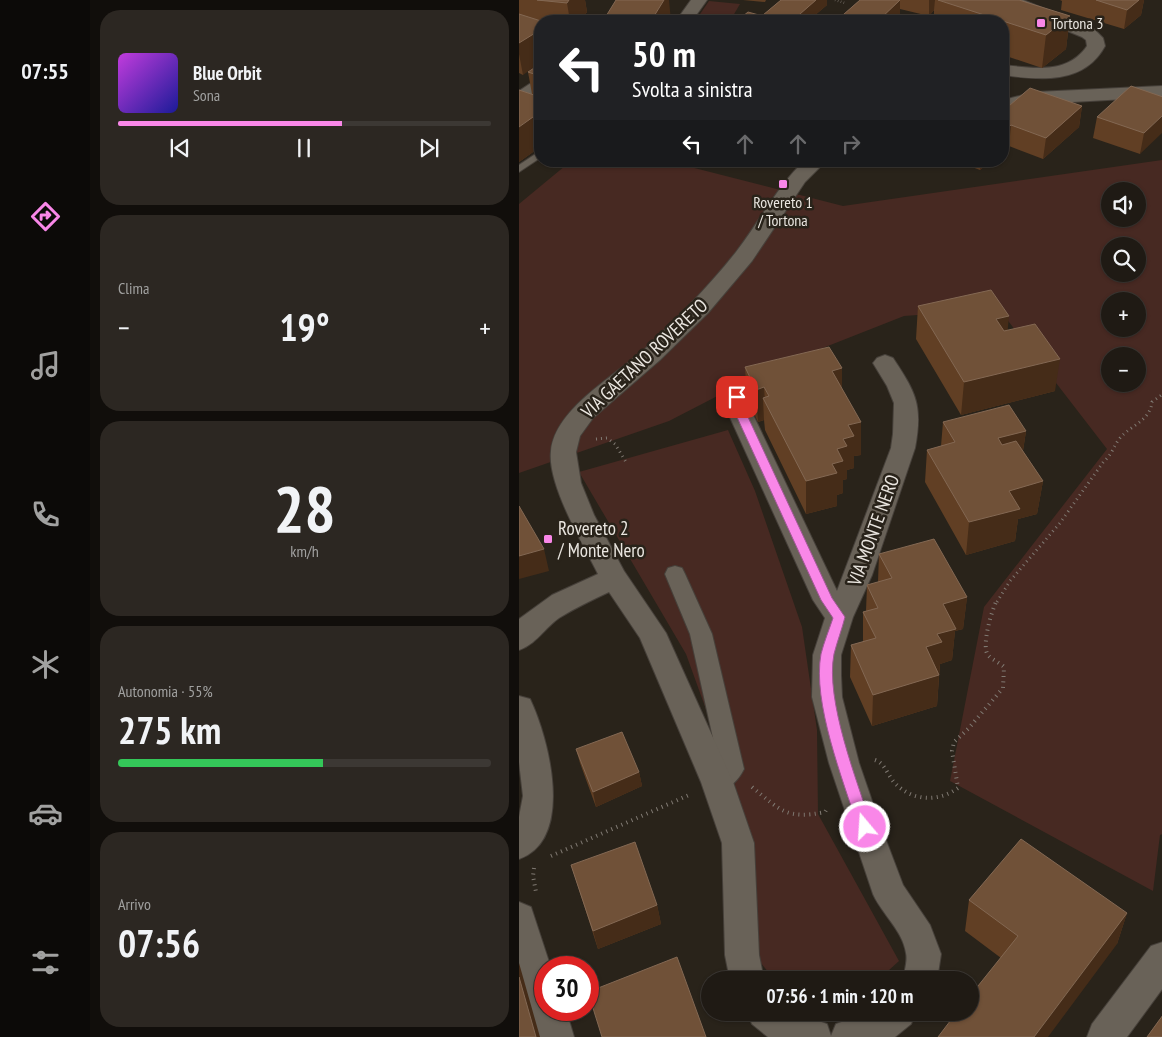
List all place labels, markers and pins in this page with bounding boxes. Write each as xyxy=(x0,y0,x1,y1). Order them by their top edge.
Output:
place label: Tortona 3 xyxy=(1051,13,1103,33)
marker: Tortona 3 xyxy=(1035,17,1047,29)
marker: Rovereto 1 / Tortona xyxy=(777,178,789,190)
place label: Rovereto 1 / Tortona xyxy=(753,192,813,230)
pin xyxy=(716,376,758,418)
place label: Rovereto 2 / Monte Nero xyxy=(557,516,645,562)
marker: Rovereto 2 / Monte Nero xyxy=(542,533,554,545)

